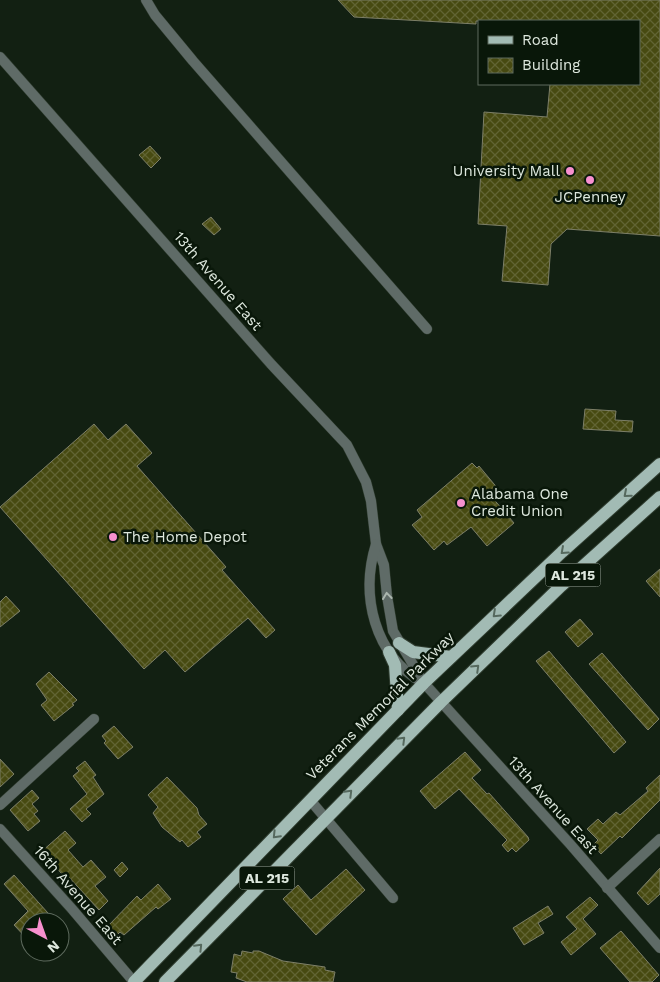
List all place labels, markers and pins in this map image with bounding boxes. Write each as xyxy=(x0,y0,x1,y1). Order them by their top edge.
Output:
place label: University Mall xyxy=(453,162,560,180)
marker: University Mall xyxy=(564,165,576,177)
marker: JCPenney xyxy=(584,174,596,186)
place label: JCPenney xyxy=(554,188,626,206)
place label: Alabama One Credit Union xyxy=(471,485,569,520)
marker: Alabama One Credit Union xyxy=(455,497,467,509)
place label: The Home Depot xyxy=(123,528,248,546)
marker: The Home Depot xyxy=(107,531,119,543)

